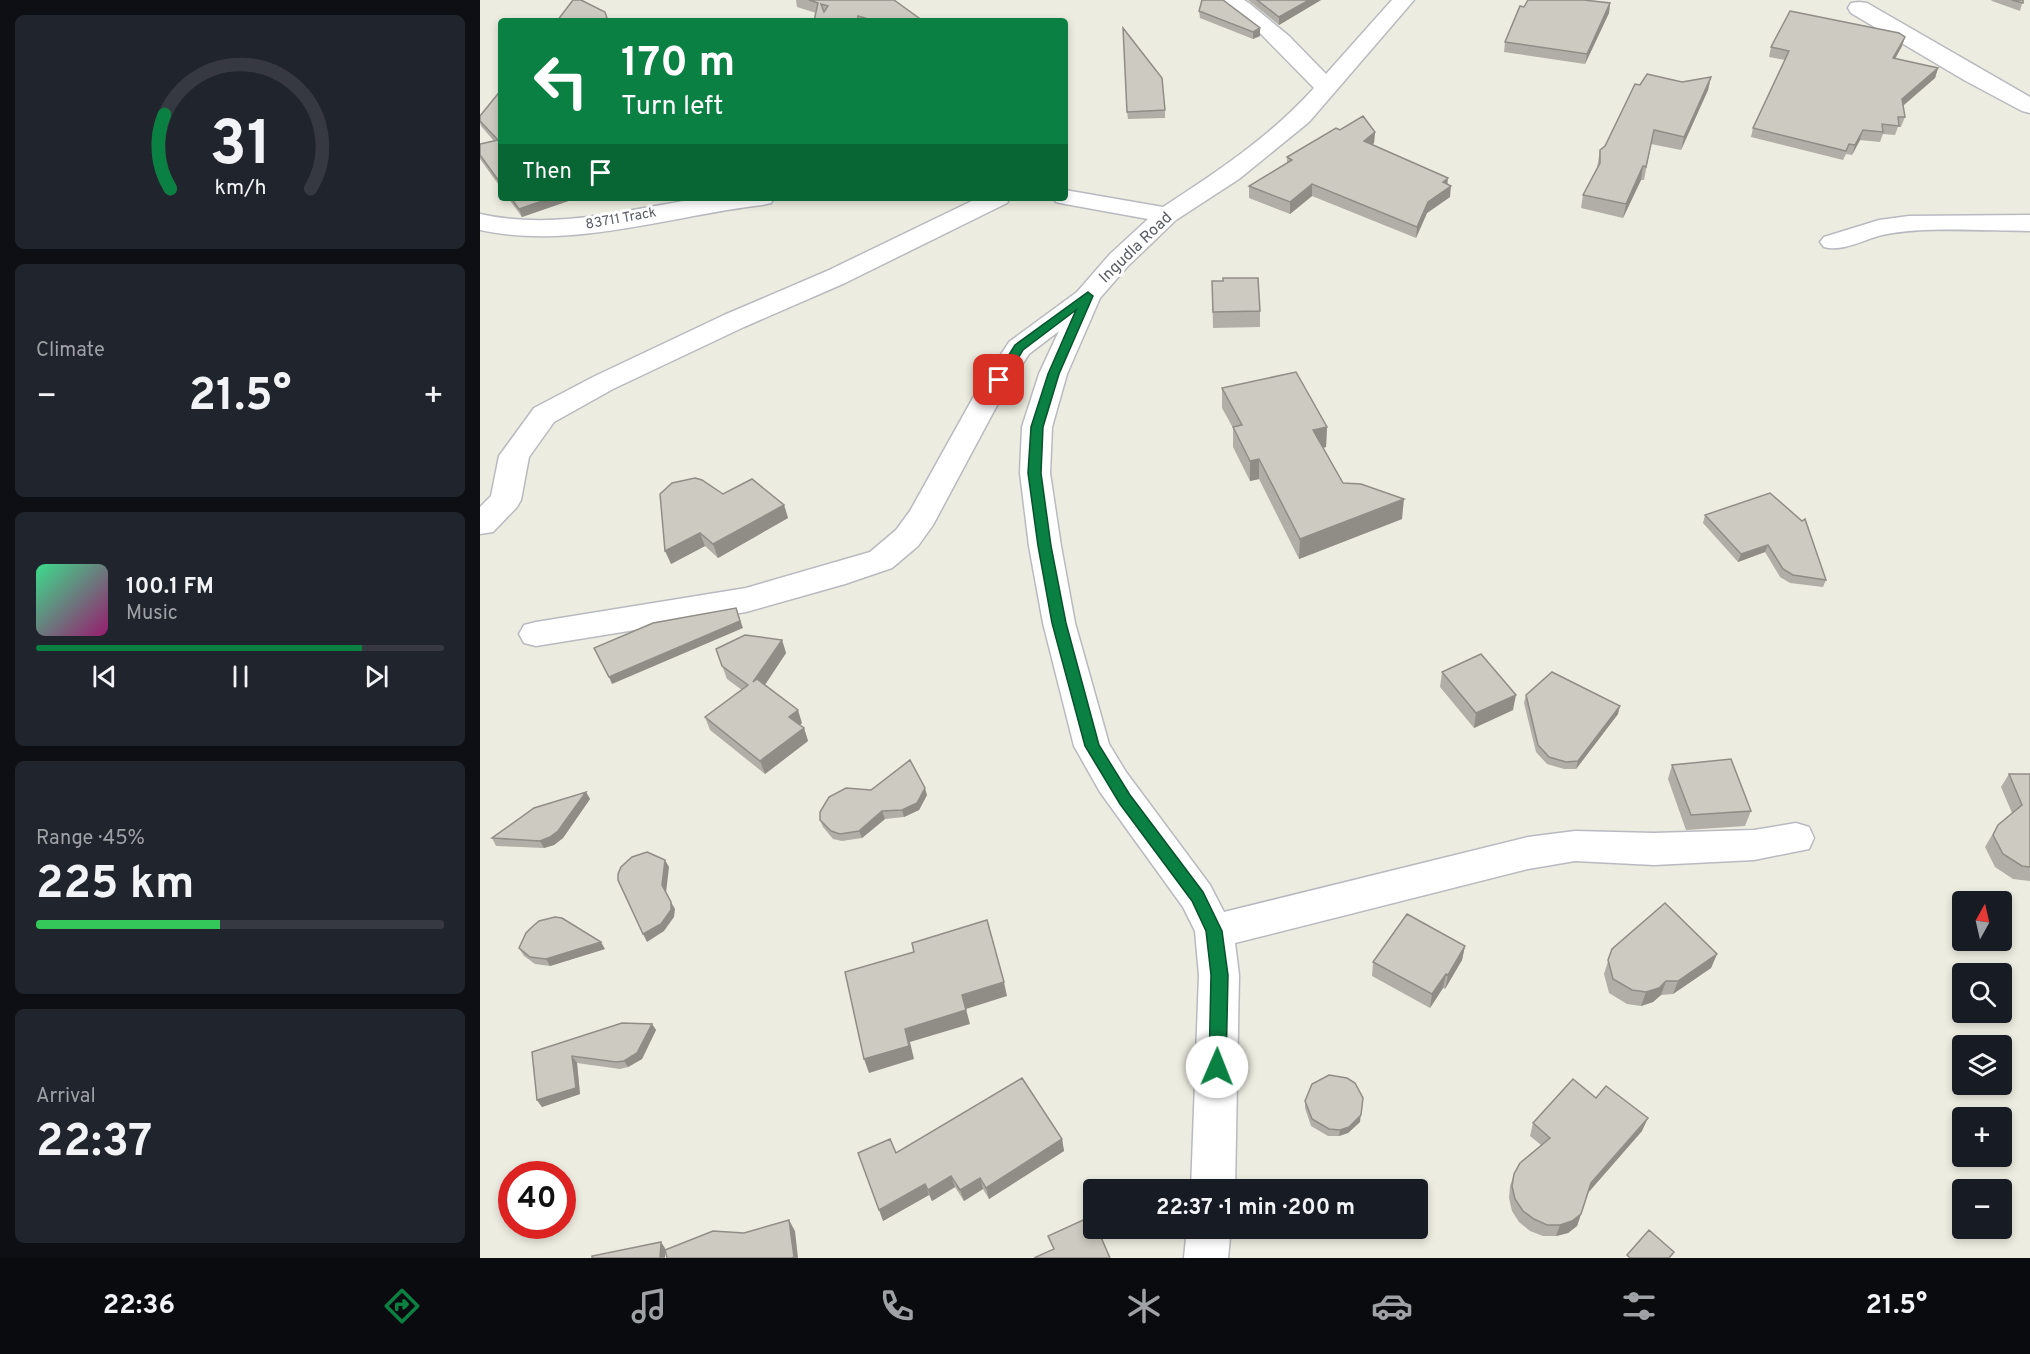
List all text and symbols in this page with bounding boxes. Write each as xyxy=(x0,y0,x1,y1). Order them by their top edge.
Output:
text: 170 m xyxy=(621,38,735,91)
icon: left xyxy=(522,42,600,120)
text: Turn left xyxy=(621,90,723,124)
text: 31 xyxy=(209,108,271,187)
icon: arrive xyxy=(584,156,617,189)
text: Then xyxy=(522,159,572,186)
text: km/h xyxy=(214,175,266,202)
street label: 83711 Track xyxy=(584,204,658,234)
street label: Ingudla Road xyxy=(1095,208,1177,288)
text: Climate xyxy=(36,338,105,364)
pin xyxy=(973,354,1024,405)
icon: arrive xyxy=(982,363,1015,396)
text: 21.5° xyxy=(189,369,291,426)
text: − xyxy=(36,377,57,419)
text: + xyxy=(423,377,444,419)
text: 100.1 FM xyxy=(126,574,214,601)
text: Music xyxy=(126,601,178,627)
icon: previous xyxy=(88,660,121,693)
icon: pause xyxy=(224,660,257,693)
icon: next xyxy=(360,660,393,693)
text: Range · 45% xyxy=(36,826,145,852)
text: 225 km xyxy=(36,857,194,914)
north arrow xyxy=(1952,891,2012,951)
map controls xyxy=(1952,891,2012,1239)
button: search xyxy=(1952,963,2012,1023)
position arrow xyxy=(1185,1035,1249,1099)
button: layers xyxy=(1952,1035,2012,1095)
text: Arrival xyxy=(36,1084,96,1110)
button: + xyxy=(1952,1107,2012,1167)
text: 22:37 xyxy=(36,1115,152,1172)
speed limit sign: 40 xyxy=(498,1161,576,1239)
button: − xyxy=(1952,1179,2012,1239)
text: 22:37 · 1 min · 200 m xyxy=(1156,1195,1355,1222)
icon: directions xyxy=(381,1285,423,1327)
icon: music xyxy=(628,1285,670,1327)
icon: phone xyxy=(876,1285,918,1327)
icon: climate xyxy=(1123,1285,1165,1327)
icon: car xyxy=(1371,1285,1413,1327)
icon: filters xyxy=(1618,1285,1660,1327)
text: 22:36 xyxy=(103,1289,175,1323)
text: 21.5° xyxy=(1866,1289,1927,1323)

